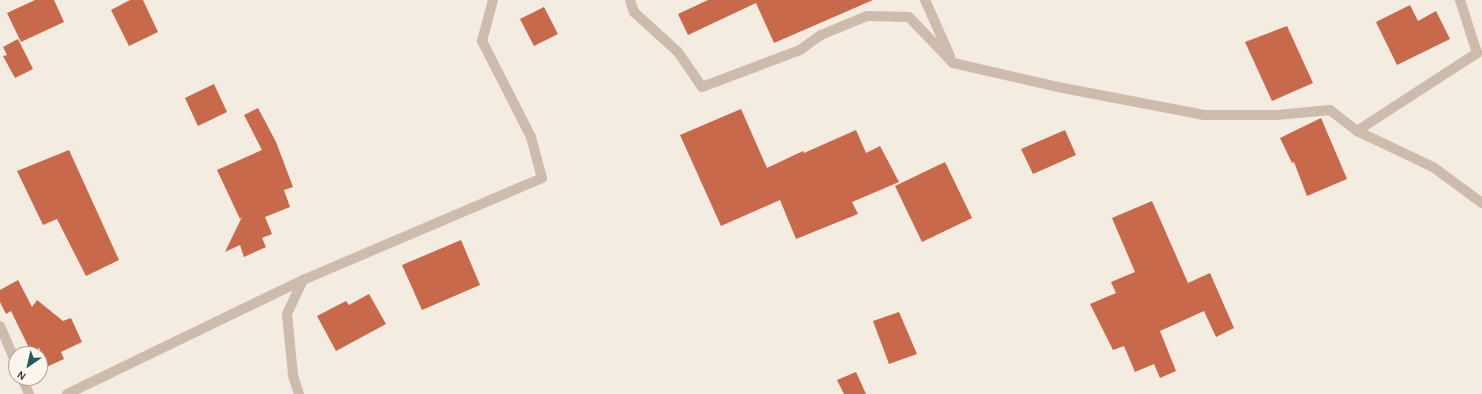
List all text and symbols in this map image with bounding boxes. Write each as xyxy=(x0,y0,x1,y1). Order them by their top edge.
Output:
north arrow xyxy=(8,346,48,386)
text: N xyxy=(15,368,28,383)

